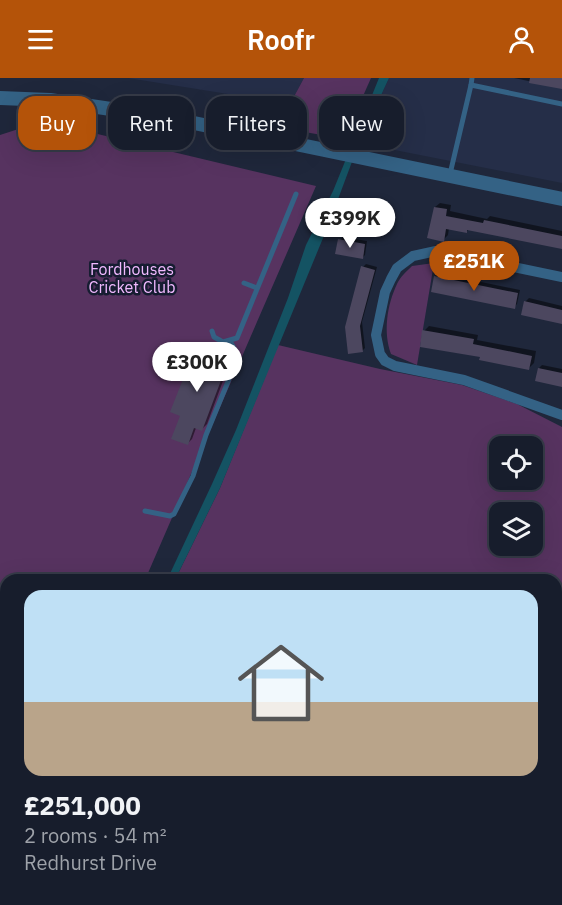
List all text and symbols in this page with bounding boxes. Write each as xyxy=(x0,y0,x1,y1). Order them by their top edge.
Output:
text: Roofr xyxy=(247,22,315,57)
icon: menu xyxy=(24,23,57,56)
icon: person xyxy=(505,23,538,56)
chip: Buy xyxy=(18,96,96,150)
chip: Rent xyxy=(108,96,194,150)
chip: Filters xyxy=(206,96,307,150)
chip: New xyxy=(319,96,404,150)
pin: £399K xyxy=(308,198,392,249)
text: £399K xyxy=(319,204,381,231)
pin: £251K xyxy=(432,241,516,292)
text: £251K xyxy=(443,247,505,274)
park label: Fordhouses Cricket Club xyxy=(89,259,175,297)
pin: £300K xyxy=(155,342,239,393)
text: £300K xyxy=(166,348,228,375)
map controls xyxy=(489,436,543,556)
button: locate xyxy=(489,436,543,490)
button: layers xyxy=(489,502,543,556)
icon: home xyxy=(227,629,335,737)
text: £251,000 xyxy=(24,788,141,822)
text: 2 rooms · 54 m² xyxy=(24,822,167,849)
text: Redhurst Drive xyxy=(24,849,157,876)

